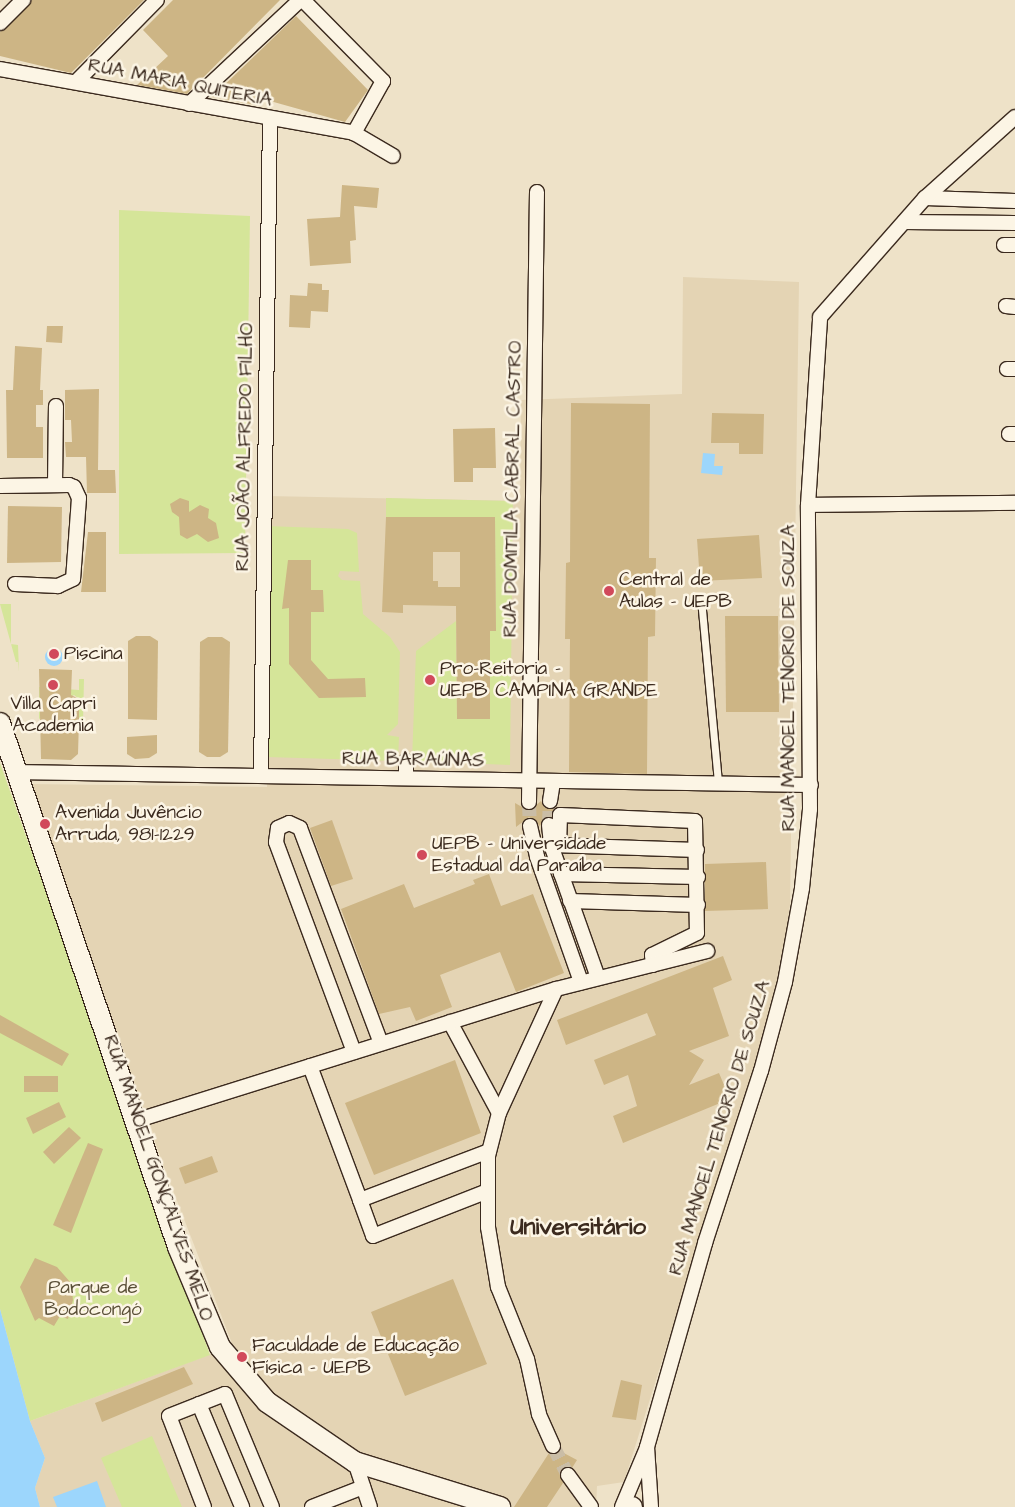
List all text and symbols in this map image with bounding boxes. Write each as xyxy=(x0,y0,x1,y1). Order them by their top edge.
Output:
street label: RUA MARIA QUITERIA xyxy=(86,54,274,112)
street label: RUA JOÃO ALFREDO FILHO xyxy=(231,323,259,571)
street label: RUA DOMITILA CABRAL CASTRO xyxy=(499,340,527,638)
street label: RUA MANOEL TENORIO DE SOUZA xyxy=(778,525,800,831)
place label: Central de Aulas - UEPB xyxy=(619,569,732,613)
marker: Central de Aulas - UEPB xyxy=(603,585,615,597)
place label: Piscina xyxy=(64,643,123,665)
marker: Piscina xyxy=(48,648,60,660)
place label: Pro-Reitoria - UEPB CAMPINA GRANDE xyxy=(440,658,658,702)
marker: Pro-Reitoria - UEPB CAMPINA GRANDE xyxy=(424,674,436,686)
marker: Villa Capri Academia xyxy=(47,679,59,691)
place label: Villa Capri Academia xyxy=(10,693,96,737)
street label: RUA BARAÚNAS xyxy=(342,747,484,773)
place label: Avenida Juvêncio Arruda, 981-1229 xyxy=(55,802,202,846)
marker: Avenida Juvêncio Arruda, 981-1229 xyxy=(39,818,51,830)
place label: UEPB - Universidade Estadual da Paraíba xyxy=(432,833,606,877)
marker: UEPB - Universidade Estadual da Paraíba xyxy=(416,849,428,861)
street label: RUA MANOEL TENORIO DE SOUZA xyxy=(664,978,776,1278)
street label: RUA MANOEL GONÇALVES MELO xyxy=(98,1032,218,1324)
district label: Universitário xyxy=(510,1214,646,1242)
park label: Parque de Bodocongó xyxy=(44,1277,142,1321)
place label: Faculdade de Educação Física - UEPB xyxy=(252,1335,459,1379)
marker: Faculdade de Educação Física - UEPB xyxy=(236,1351,248,1363)

